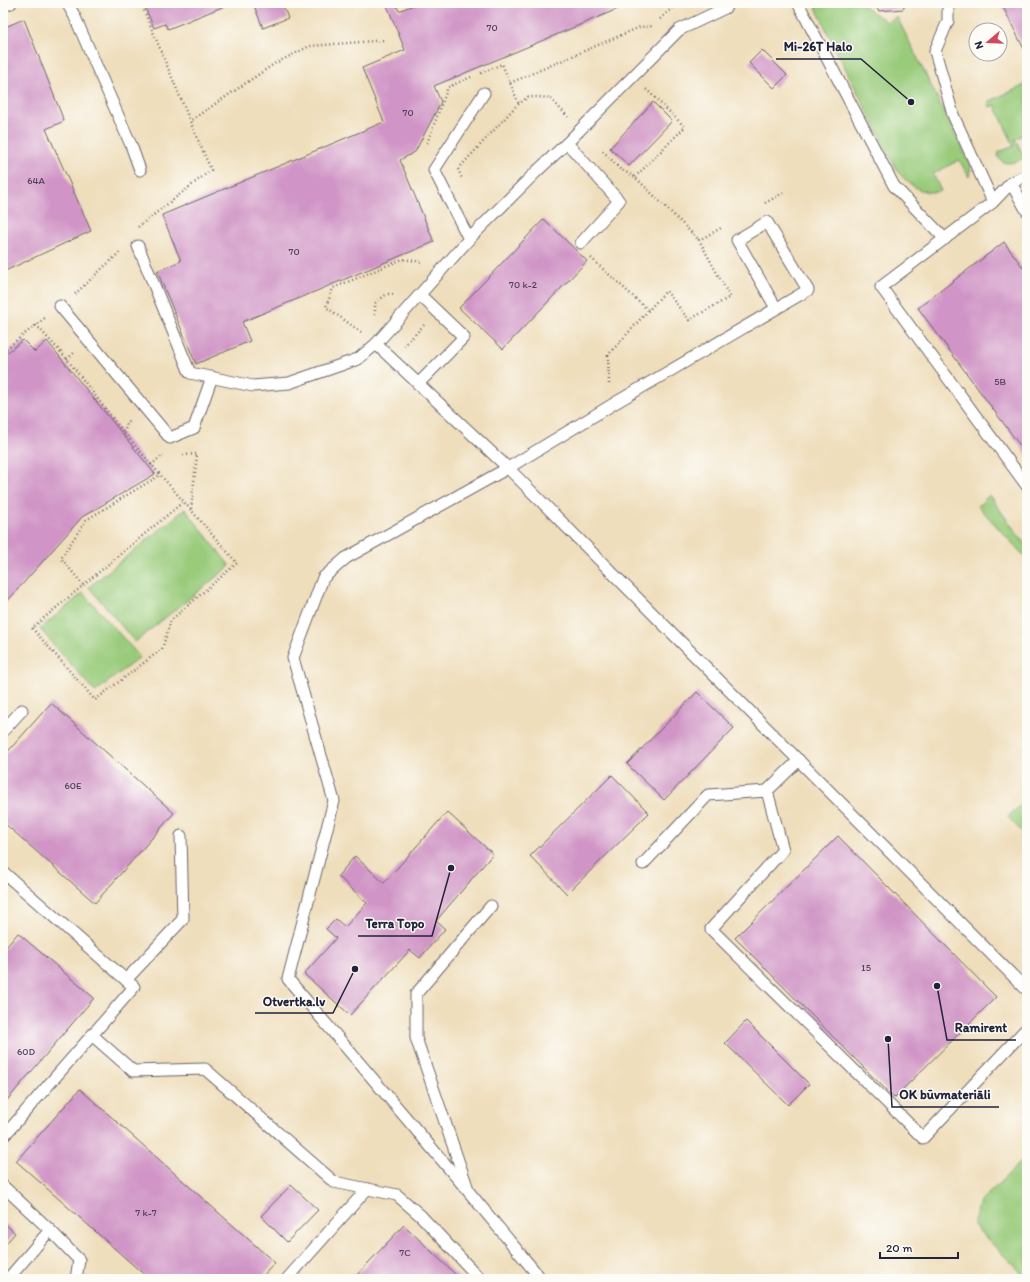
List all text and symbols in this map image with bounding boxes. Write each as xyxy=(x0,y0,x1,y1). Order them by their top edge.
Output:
house number: 70 xyxy=(486,21,498,34)
north arrow xyxy=(968,22,1008,62)
callout: Mi-26T Halo xyxy=(776,34,861,59)
text: Mi-26T Halo xyxy=(784,39,853,54)
text: N xyxy=(972,39,986,51)
house number: 70 xyxy=(402,106,414,119)
house number: 64A xyxy=(27,174,45,187)
house number: 70 xyxy=(288,245,300,258)
house number: 70 k-2 xyxy=(509,278,538,291)
house number: 5B xyxy=(994,375,1006,388)
house number: 60E xyxy=(65,779,82,792)
callout: Terra Topo xyxy=(358,911,432,936)
text: Terra Topo xyxy=(364,916,425,932)
house number: 15 xyxy=(861,961,871,974)
callout: Otvertka.lv xyxy=(255,988,333,1013)
text: Otvertka.lv xyxy=(263,994,326,1009)
callout: Ramirent xyxy=(947,1015,1016,1040)
text: Ramirent xyxy=(955,1020,1007,1035)
house number: 60D xyxy=(17,1045,35,1058)
callout: OK būvmateriāli xyxy=(892,1082,999,1107)
text: OK būvmateriāli xyxy=(899,1087,991,1102)
house number: 7 k-7 xyxy=(135,1206,157,1219)
scale bar xyxy=(880,1234,958,1260)
text: 20 m xyxy=(886,1241,913,1255)
house number: 7C xyxy=(399,1246,411,1259)

